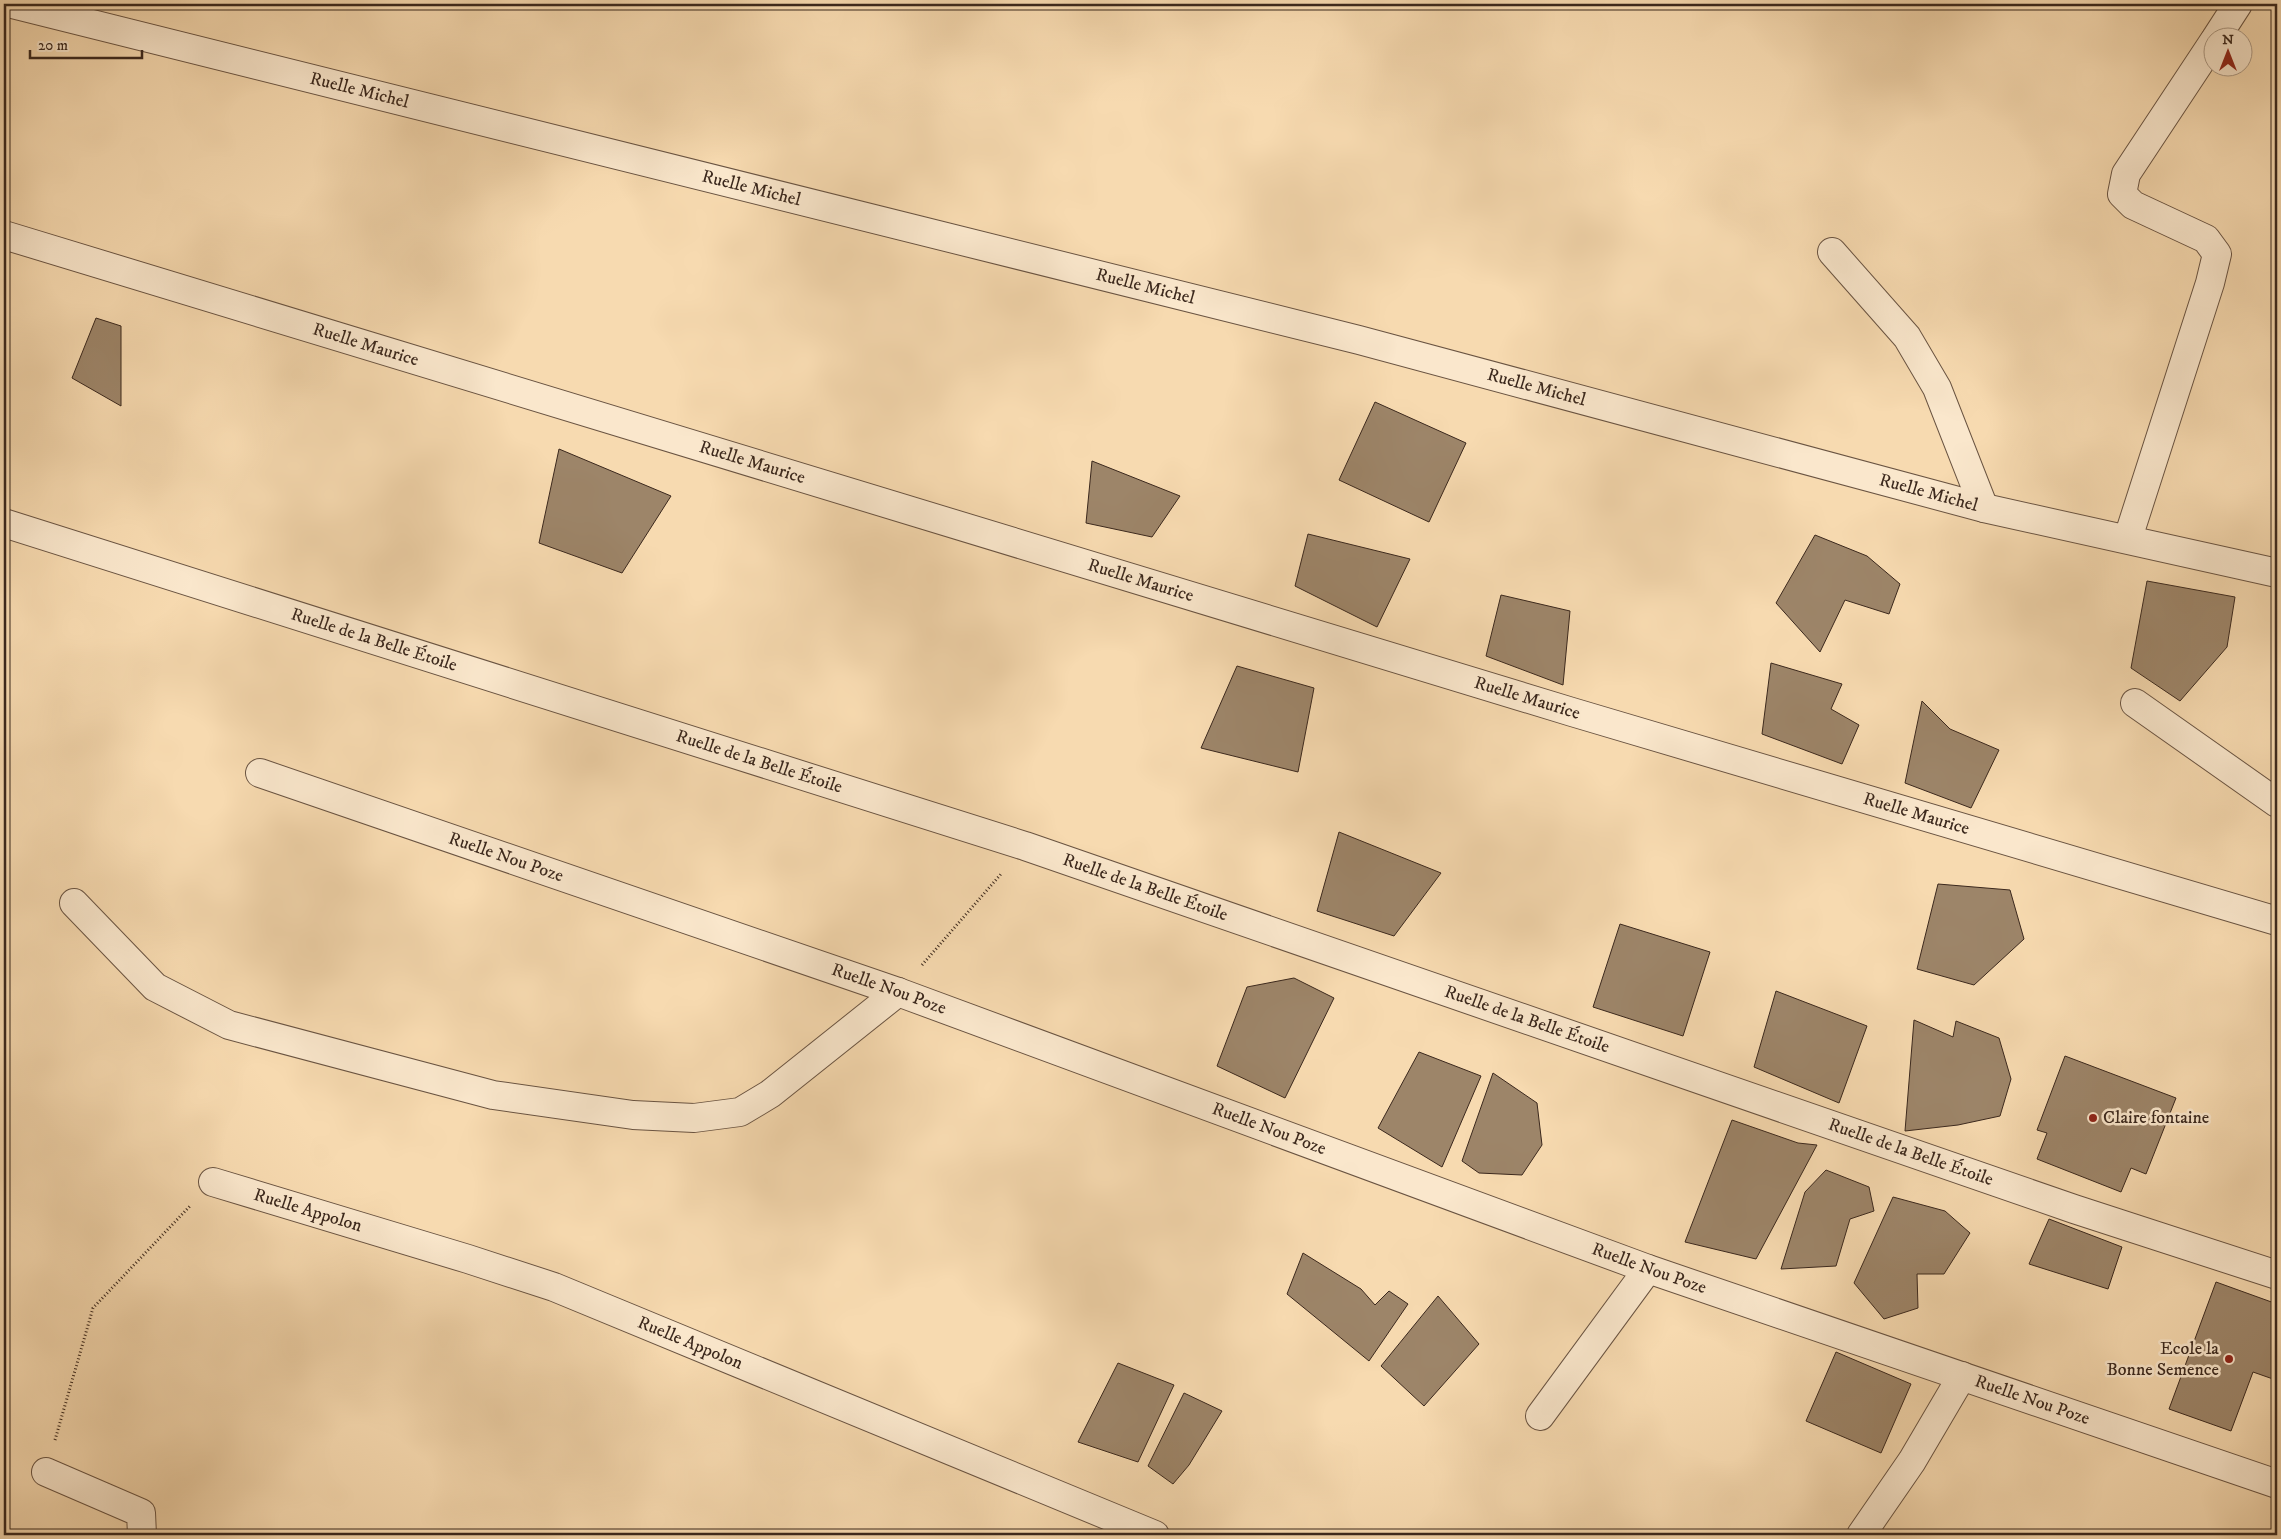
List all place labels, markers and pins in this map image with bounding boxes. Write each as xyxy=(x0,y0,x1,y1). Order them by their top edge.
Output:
place label: Claire fontaine xyxy=(2103,1107,2209,1129)
marker: Claire fontaine xyxy=(2087,1112,2099,1124)
place label: Ecole la Bonne Semence xyxy=(2106,1338,2219,1381)
marker: Ecole la Bonne Semence xyxy=(2223,1353,2235,1365)

